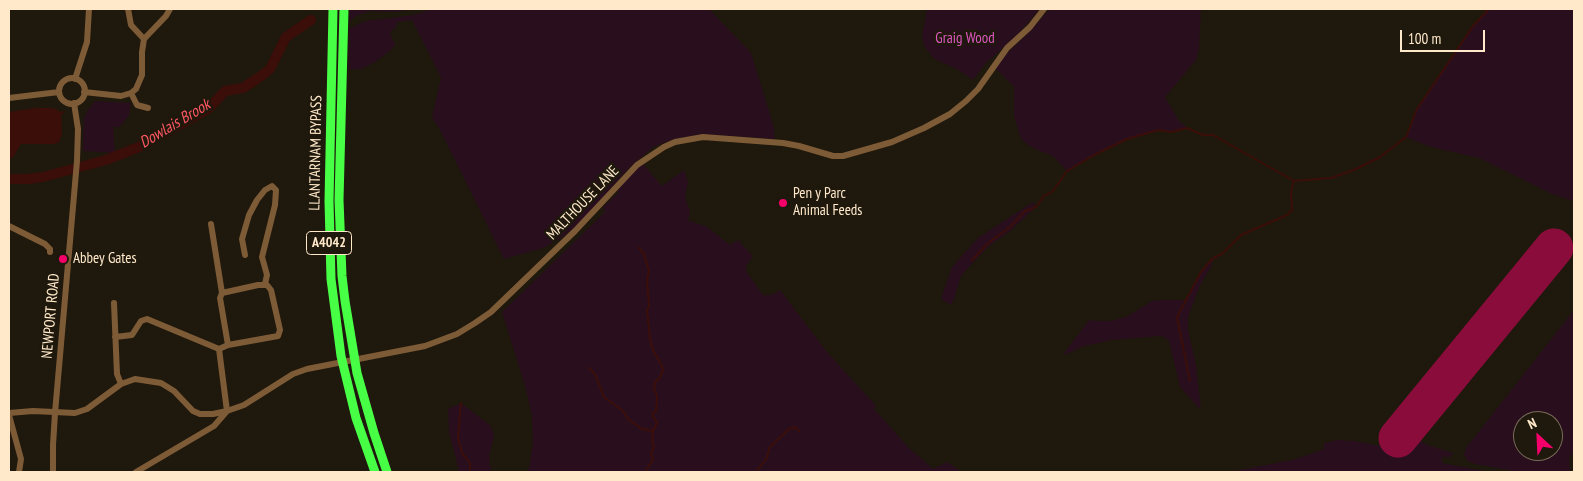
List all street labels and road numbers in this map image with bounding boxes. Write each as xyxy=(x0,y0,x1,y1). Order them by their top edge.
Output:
street label: LLANTARNAM BYPASS xyxy=(306,95,326,211)
street label: MALTHOUSE LANE xyxy=(543,162,623,244)
road number: A4042 xyxy=(306,232,352,254)
street label: NEWPORT ROAD xyxy=(38,273,64,359)

